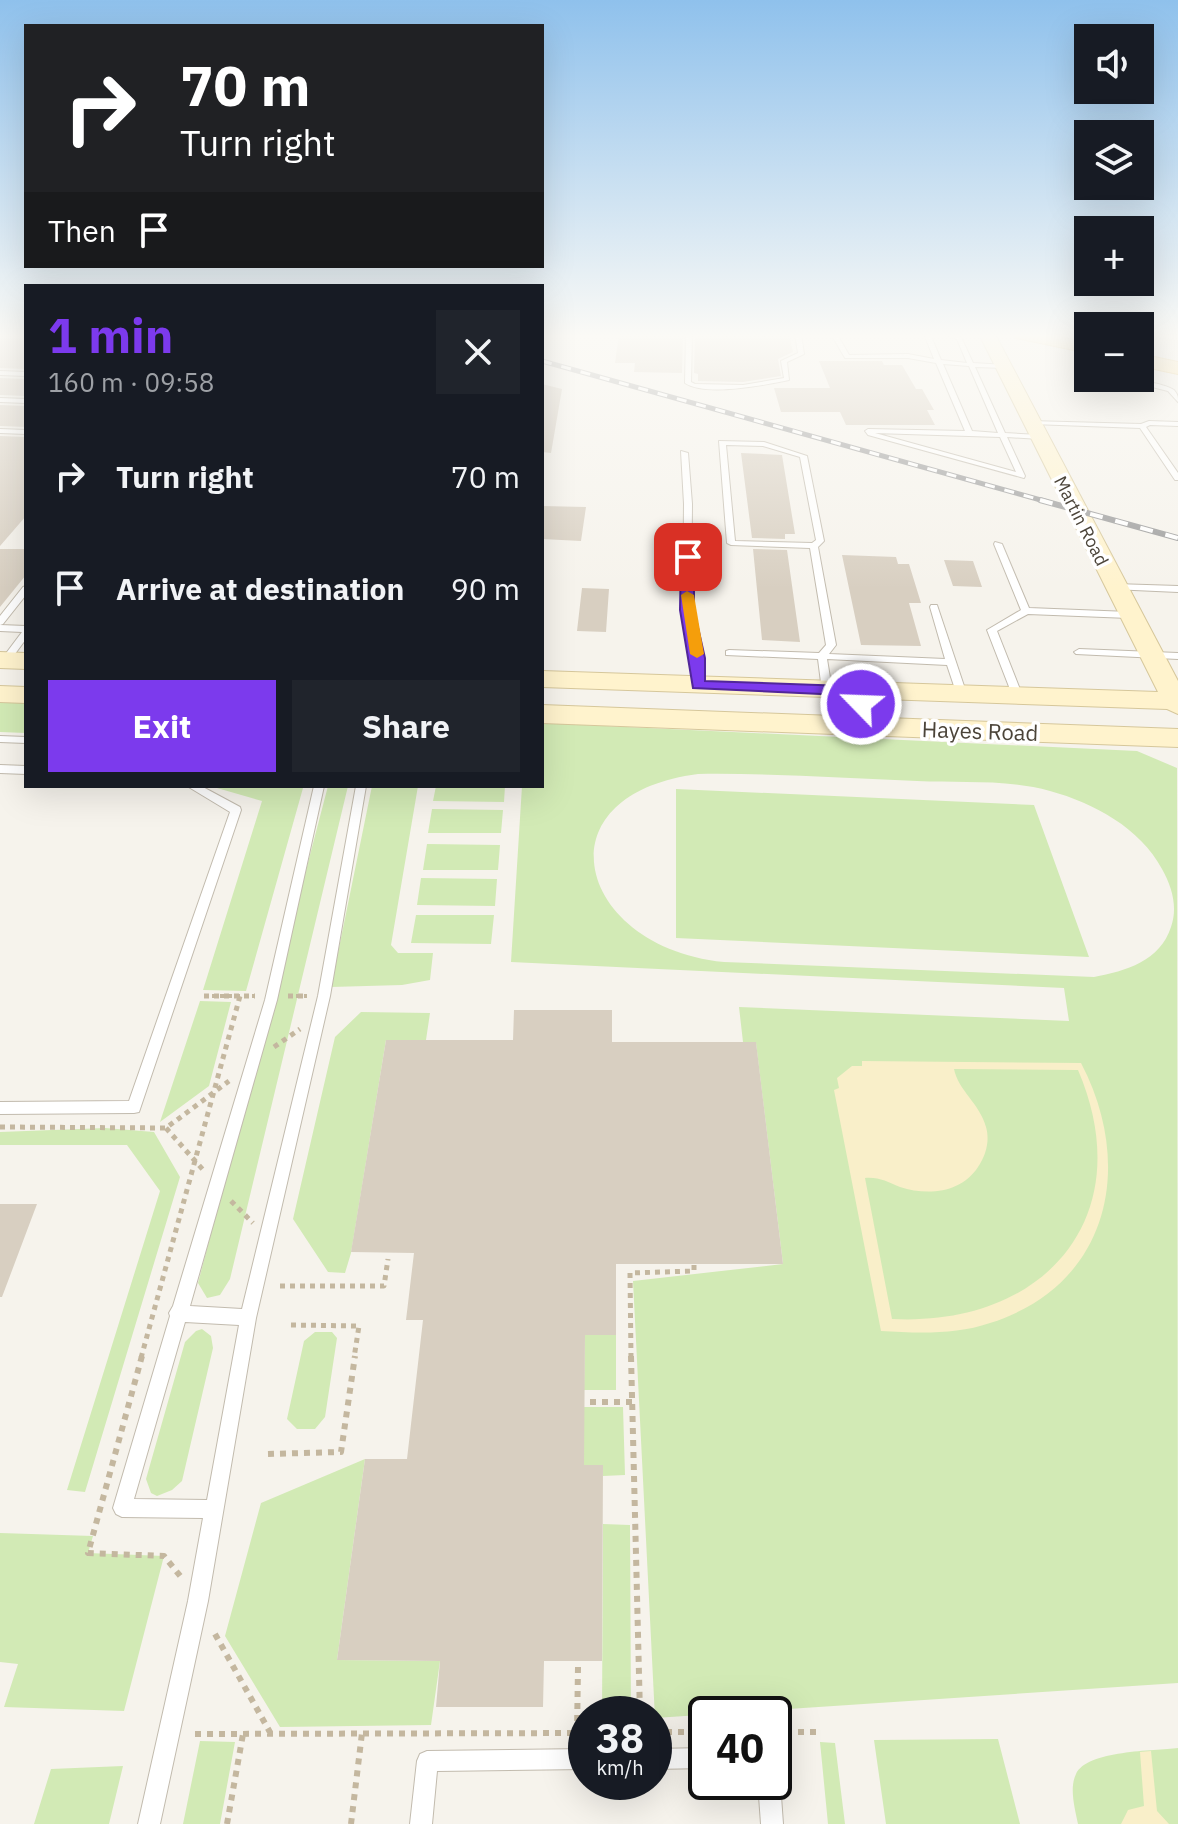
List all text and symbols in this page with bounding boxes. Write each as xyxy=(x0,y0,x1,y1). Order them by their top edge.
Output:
map controls xyxy=(1074,24,1154,392)
button: sound xyxy=(1074,24,1154,104)
text: 70 m xyxy=(180,49,310,121)
icon: right xyxy=(48,56,152,160)
text: Turn right xyxy=(180,119,336,166)
button: layers xyxy=(1074,120,1154,200)
icon: arrive xyxy=(132,208,176,252)
text: Then xyxy=(48,211,116,250)
button: + xyxy=(1074,216,1154,296)
text: 1 min xyxy=(48,304,173,366)
button: close xyxy=(436,310,520,394)
button: − xyxy=(1074,312,1154,392)
text: 160 m · 09:58 xyxy=(48,365,214,399)
icon: right xyxy=(48,454,92,498)
text: Turn right xyxy=(116,457,254,496)
text: 70 m xyxy=(451,457,520,496)
street label: Martin Road xyxy=(1049,472,1114,569)
pin xyxy=(654,523,722,591)
icon: arrive xyxy=(666,535,710,579)
icon: arrive xyxy=(48,566,92,610)
text: Arrive at destination xyxy=(116,569,404,608)
text: 90 m xyxy=(451,569,520,608)
position arrow xyxy=(819,662,903,746)
button: Exit xyxy=(48,680,276,772)
button: Share xyxy=(292,680,520,772)
street label: Hayes Road xyxy=(921,714,1039,747)
speed limit sign: 40 xyxy=(688,1696,792,1800)
text: 38 xyxy=(596,1712,644,1764)
text: km/h xyxy=(596,1754,644,1781)

